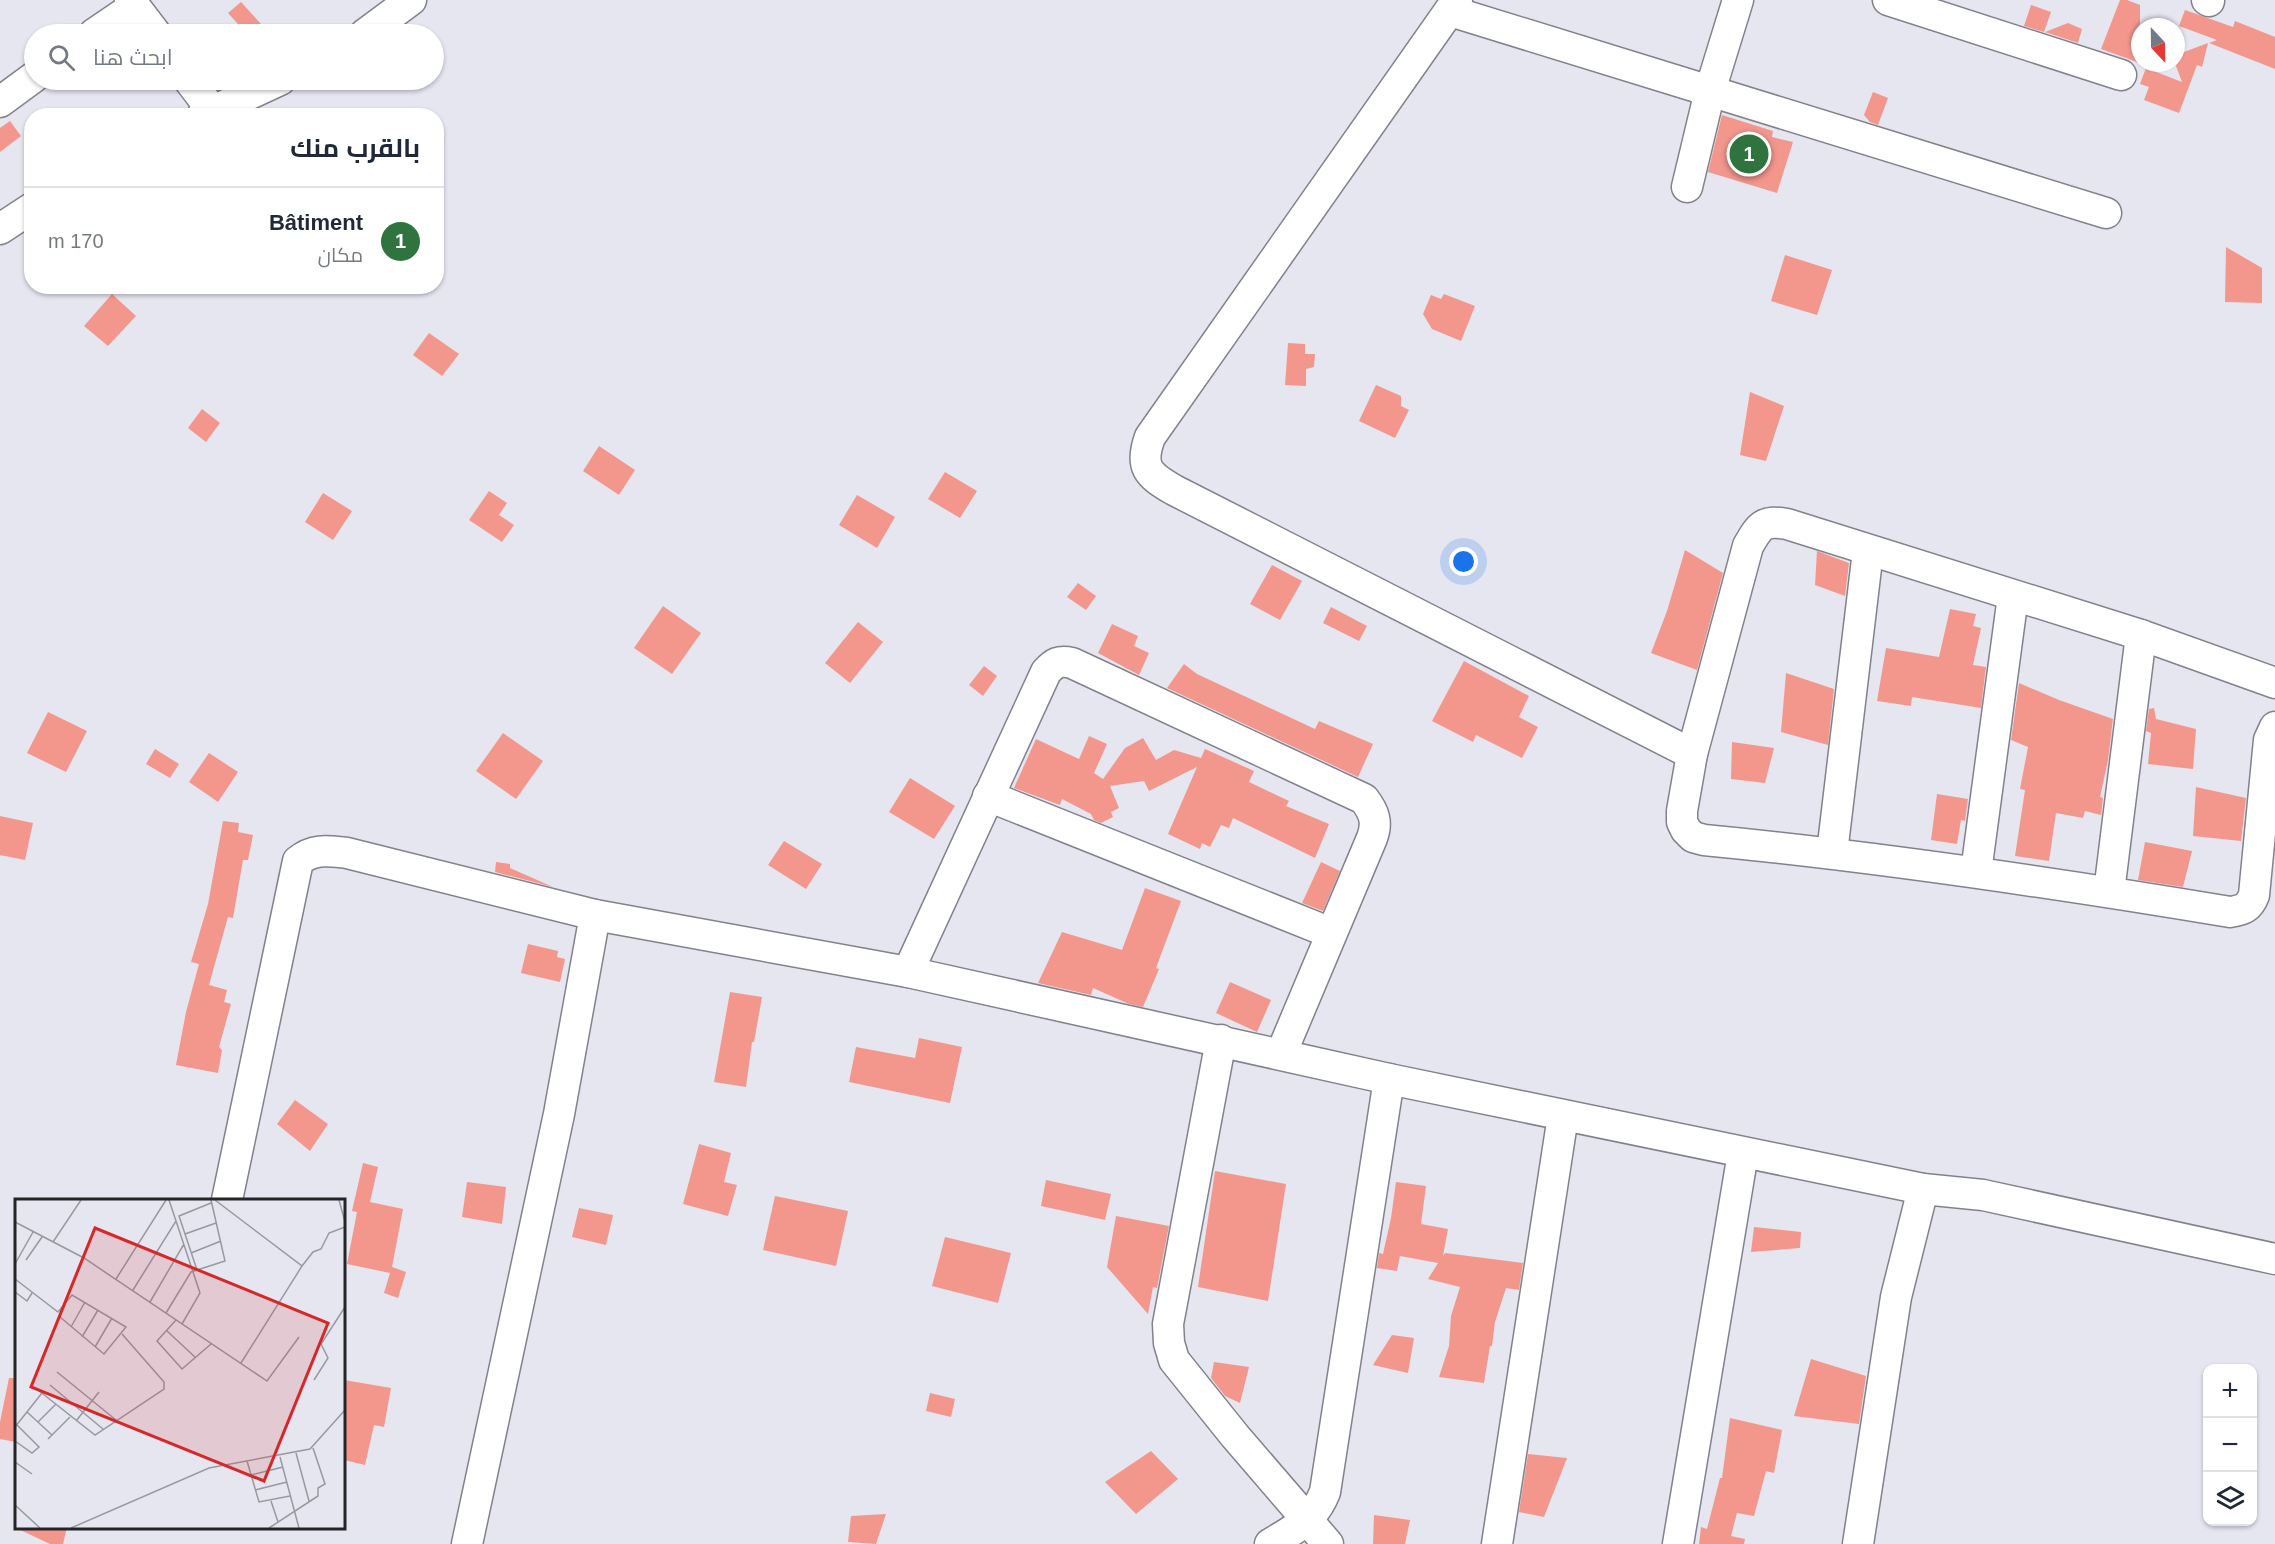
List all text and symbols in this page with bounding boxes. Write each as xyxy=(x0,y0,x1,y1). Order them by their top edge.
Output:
north arrow xyxy=(2131,18,2185,72)
search box xyxy=(24,24,444,90)
icon: search xyxy=(45,41,78,74)
text: ابحث هنا xyxy=(93,45,173,70)
pin: 1 xyxy=(1730,132,1768,176)
text: بالقرب منك xyxy=(290,133,420,163)
text: Bâtiment xyxy=(269,210,363,235)
text: 170 m xyxy=(48,230,104,252)
text: 1 xyxy=(395,230,406,252)
text: مكان xyxy=(318,244,363,266)
your location xyxy=(1449,547,1478,576)
inset map xyxy=(15,1199,345,1529)
map controls xyxy=(2203,1364,2257,1526)
button: + xyxy=(2203,1364,2257,1418)
button: − xyxy=(2203,1418,2257,1472)
button: layers xyxy=(2203,1472,2257,1526)

